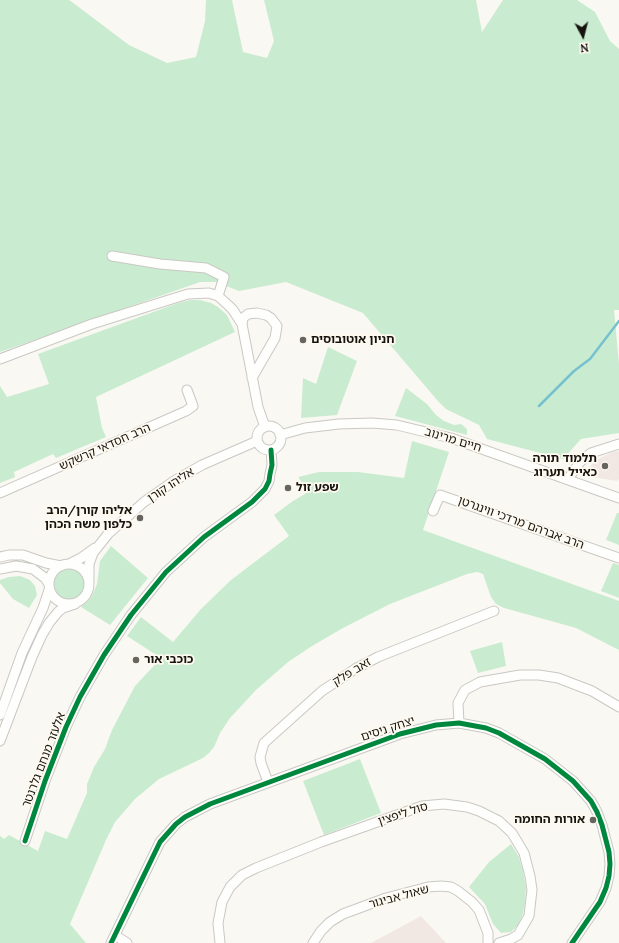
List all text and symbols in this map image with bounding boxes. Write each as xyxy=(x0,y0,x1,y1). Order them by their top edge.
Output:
north arrow xyxy=(563,16,603,56)
text: N xyxy=(579,40,590,55)
place label: חניון אוטובוסים xyxy=(311,333,394,347)
marker: חניון אוטובוסים xyxy=(298,335,308,345)
street label: הרב חסדאי קרשקש xyxy=(57,420,153,474)
street label: חיים מרינוב xyxy=(423,425,483,455)
place label: תלמוד תורה כאייל תערוג xyxy=(532,452,597,480)
marker: תלמוד תורה כאייל תערוג xyxy=(600,461,610,471)
street label: אליהו קורן xyxy=(145,465,197,505)
place label: שפע זול xyxy=(296,481,339,495)
marker: שפע זול xyxy=(283,483,293,493)
street label: הרב אברהם מרדכי ווינגרטן xyxy=(456,493,586,553)
place label: אליהו קורן/הרב כלפון משה הכהן xyxy=(45,504,132,532)
marker: אליהו קורן/הרב כלפון משה הכהן xyxy=(135,513,145,523)
place label: כוכבי אור xyxy=(144,653,193,667)
marker: כוכבי אור xyxy=(131,655,141,665)
street label: זאב פלק xyxy=(330,655,374,689)
street label: אלעזר מנחם גלרנטר xyxy=(19,710,69,810)
street label: יצחק ניסים xyxy=(359,714,417,744)
street label: סול ליפצין xyxy=(376,799,430,829)
place label: אורות החומה xyxy=(514,813,585,827)
marker: אורות החומה xyxy=(588,815,598,825)
street label: שאול אביגור xyxy=(367,882,431,912)

